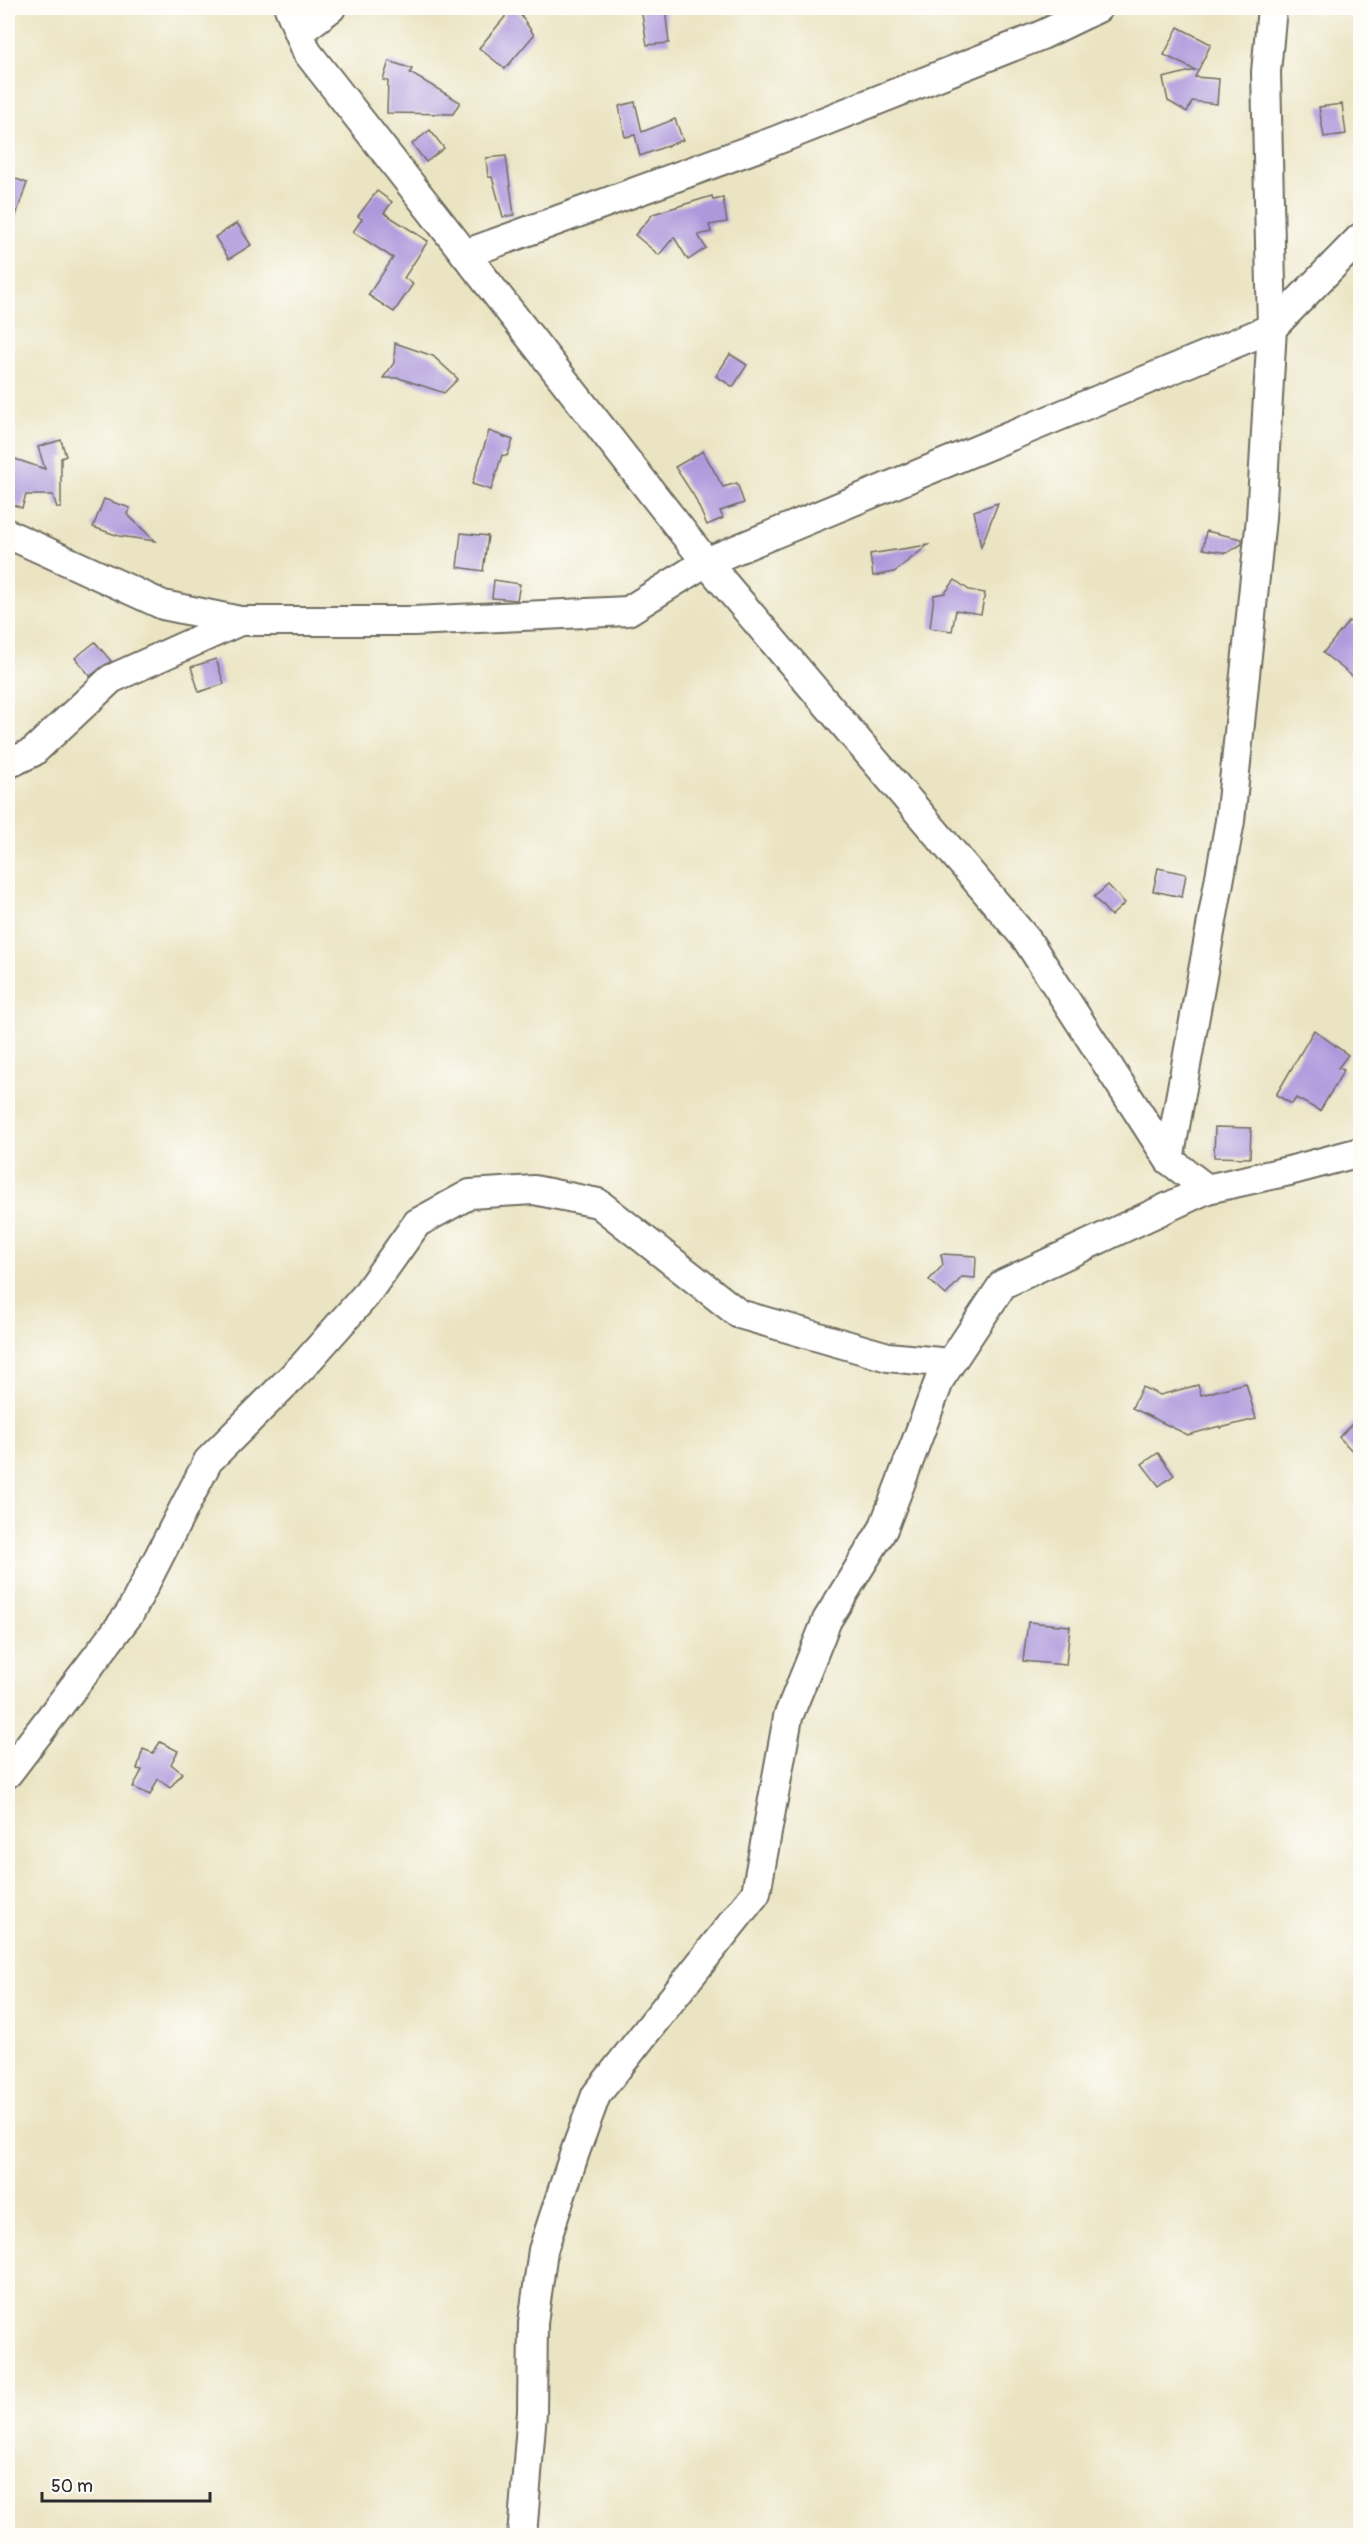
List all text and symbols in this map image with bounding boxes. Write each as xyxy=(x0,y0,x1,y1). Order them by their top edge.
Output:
scale bar xyxy=(42,2465,210,2503)
text: 50 m xyxy=(51,2475,93,2498)

